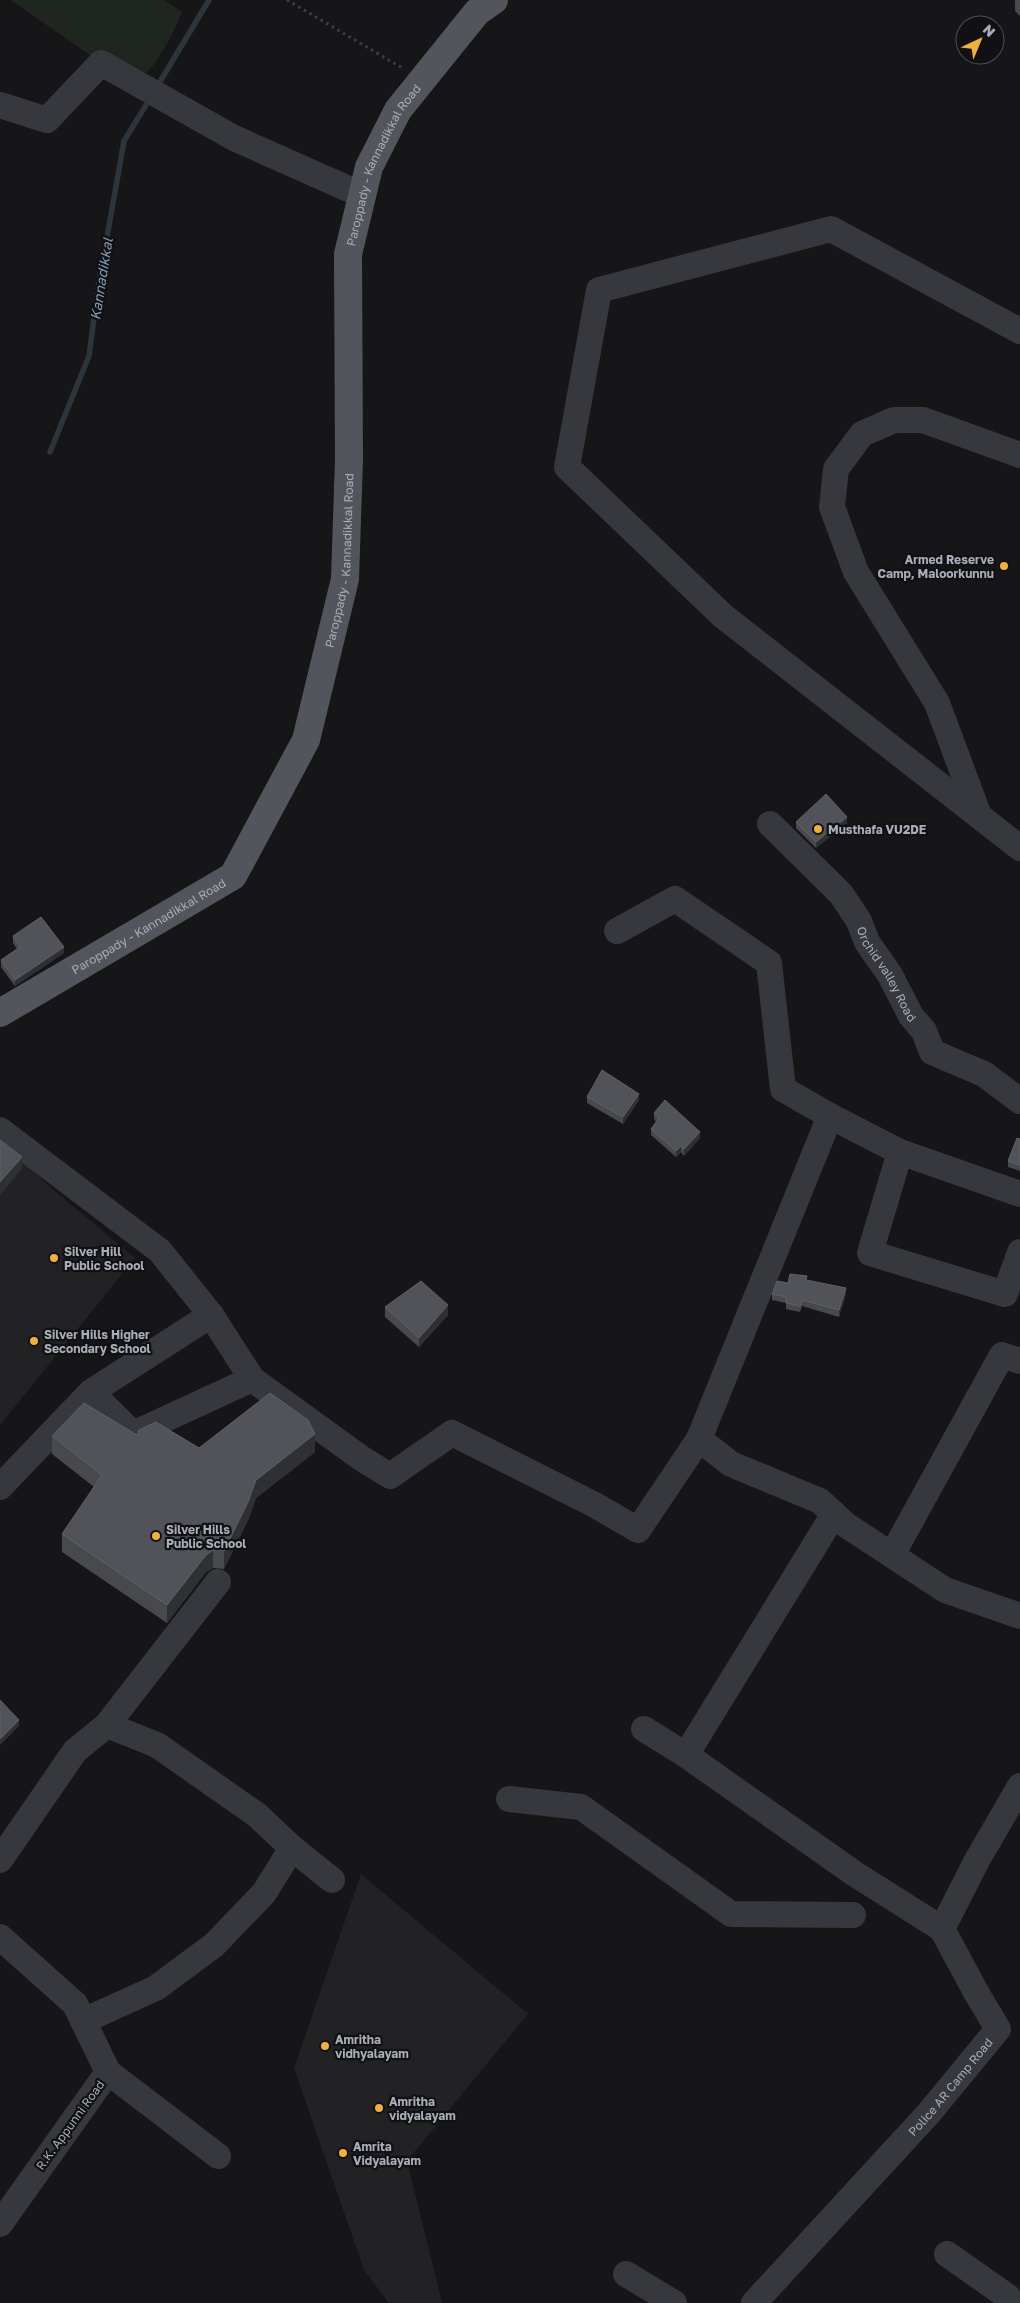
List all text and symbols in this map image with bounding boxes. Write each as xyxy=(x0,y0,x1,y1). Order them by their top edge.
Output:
north arrow xyxy=(955,15,1005,65)
text: N xyxy=(980,20,999,40)
street label: Paroppady - Kannadikkal Road xyxy=(343,81,423,247)
water label: Kannadikkal xyxy=(86,236,116,321)
street label: Paroppady - Kannadikkal Road xyxy=(321,473,356,649)
place label: Armed Reserve Camp, Maloorkunnu xyxy=(878,552,994,581)
marker: Armed Reserve Camp, Maloorkunnu xyxy=(998,560,1010,572)
place label: Musthafa VU2DE xyxy=(828,822,926,837)
marker: Musthafa VU2DE xyxy=(812,823,824,835)
street label: Paroppady - Kannadikkal Road xyxy=(69,875,228,977)
street label: Orchid valley Road xyxy=(854,924,920,1025)
place label: Silver Hill Public School xyxy=(64,1244,144,1273)
marker: Silver Hill Public School xyxy=(48,1252,60,1264)
place label: Silver Hills Higher Secondary School xyxy=(44,1327,151,1356)
marker: Silver Hills Higher Secondary School xyxy=(28,1335,40,1347)
place label: Silver Hills Public School xyxy=(166,1522,246,1551)
marker: Silver Hills Public School xyxy=(150,1530,162,1542)
place label: Amritha vidhyalayam xyxy=(335,2032,409,2061)
street label: Police AR Camp Road xyxy=(905,2035,995,2139)
marker: Amritha vidhyalayam xyxy=(319,2040,331,2052)
street label: R.K. Appunni Road xyxy=(32,2077,108,2173)
place label: Amritha vidyalayam xyxy=(389,2094,456,2123)
marker: Amritha vidyalayam xyxy=(373,2102,385,2114)
place label: Amrita Vidyalayam xyxy=(353,2139,421,2168)
marker: Amrita Vidyalayam xyxy=(337,2147,349,2159)

